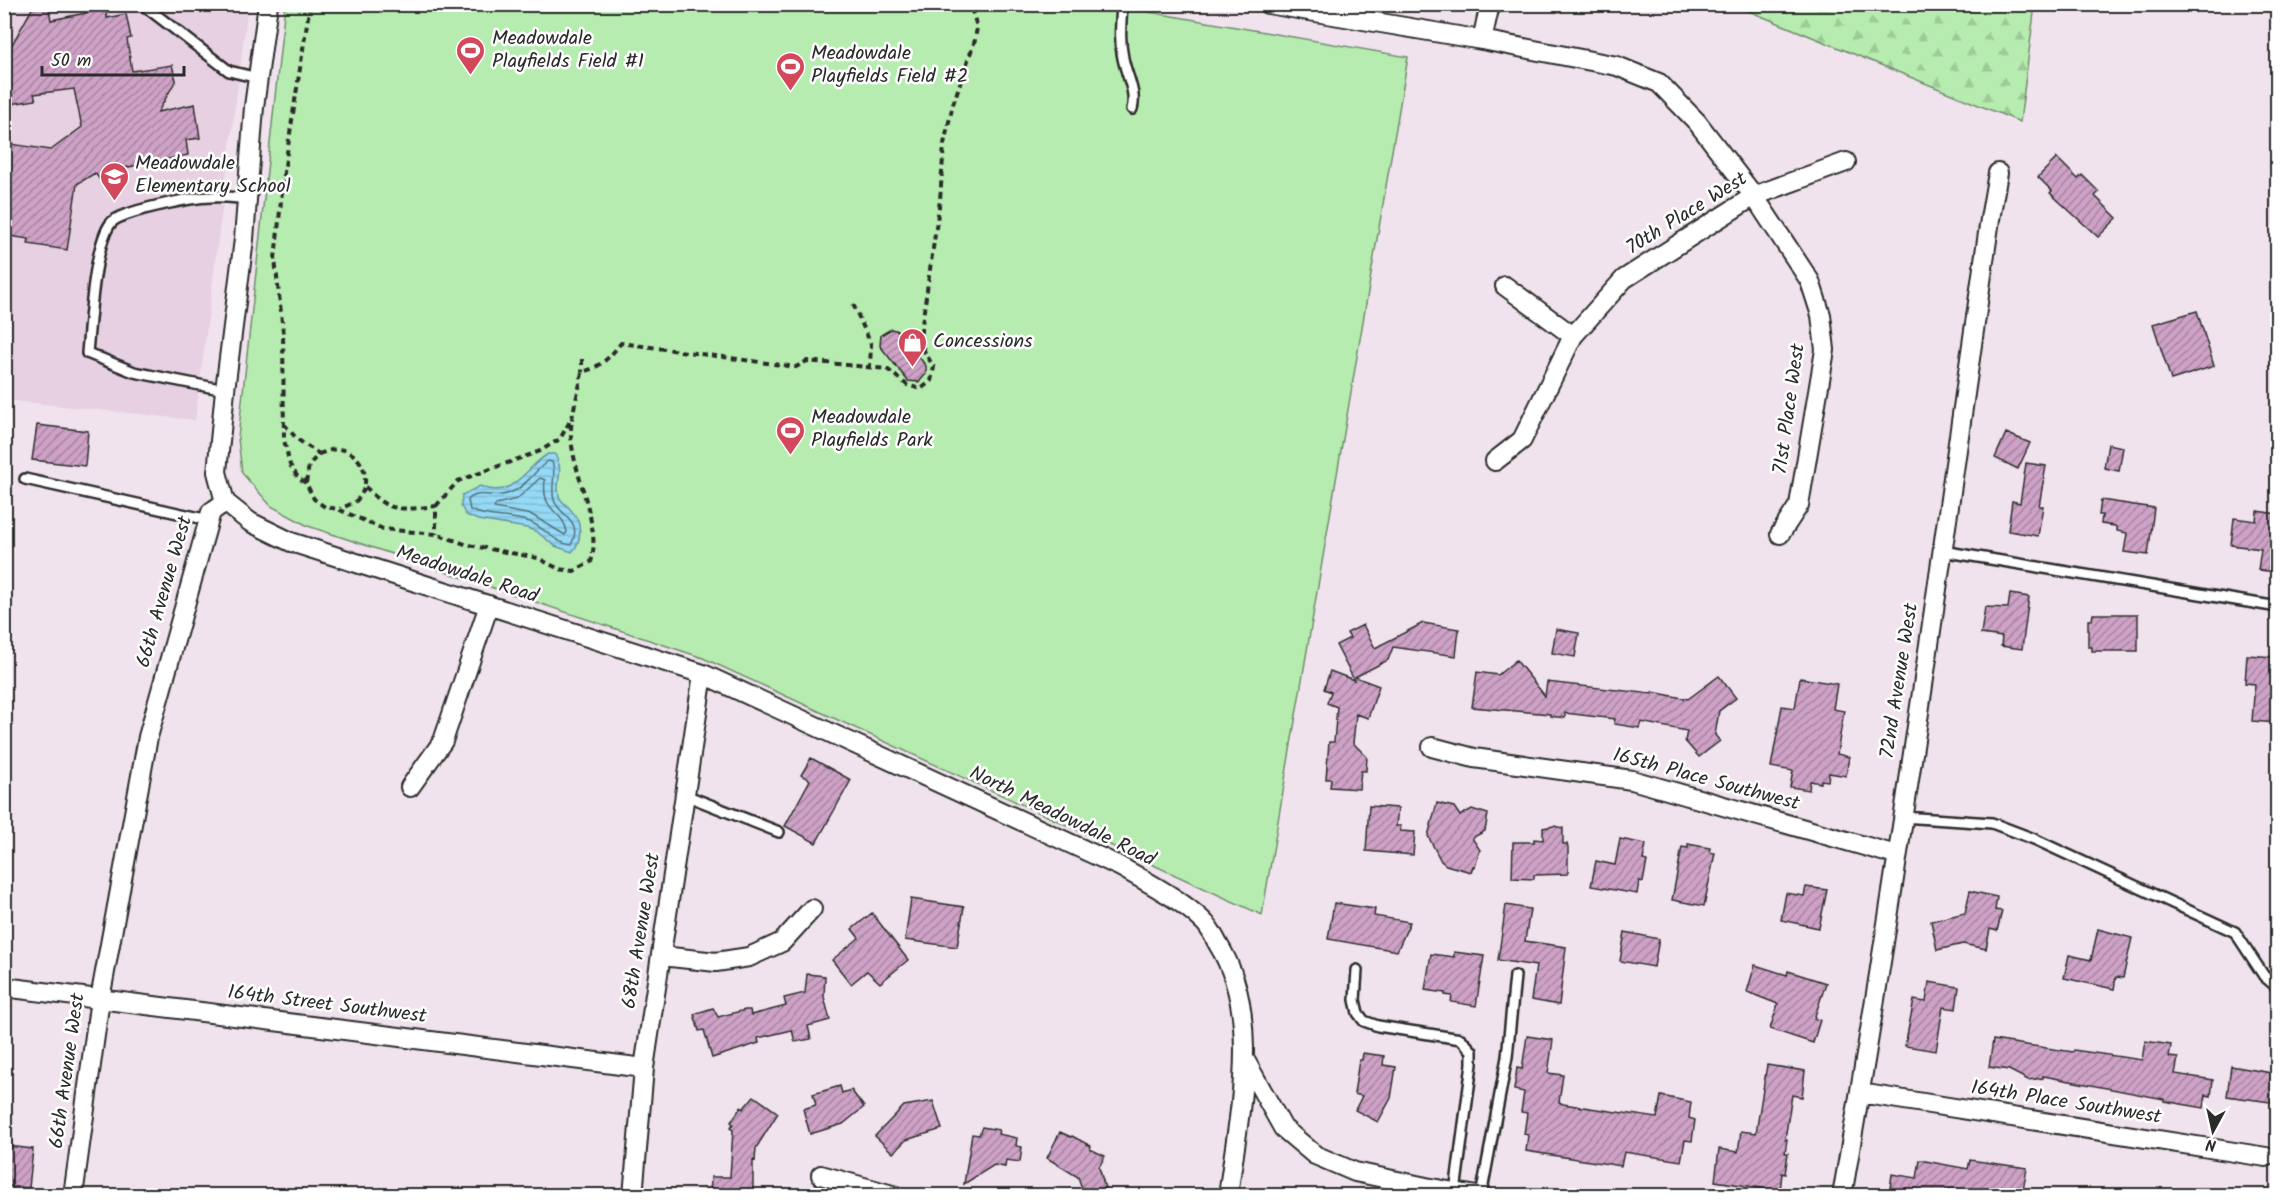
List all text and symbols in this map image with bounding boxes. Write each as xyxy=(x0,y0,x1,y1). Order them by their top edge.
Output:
place label: Meadowdale Playfields Field #1 xyxy=(492,23,644,78)
sports icon: Meadowdale Playfields Field #1 xyxy=(455,34,487,76)
place label: Meadowdale Playfields Field #2 xyxy=(811,38,968,93)
scale bar xyxy=(42,39,184,77)
text: 50 m xyxy=(51,47,91,76)
sports icon: Meadowdale Playfields Field #2 xyxy=(774,50,806,92)
place label: Meadowdale Elementary School xyxy=(135,148,291,203)
school or university icon: Meadowdale Elementary School xyxy=(98,160,130,202)
street label: 70th Place West xyxy=(1620,164,1754,264)
shop icon: Concessions xyxy=(896,326,928,368)
place label: Concessions xyxy=(933,326,1033,358)
street label: 71st Place West xyxy=(1765,341,1815,476)
place label: Meadowdale Playfields Park xyxy=(811,402,933,457)
sports icon: Meadowdale Playfields Park xyxy=(774,414,806,456)
street label: 66th Avenue West xyxy=(128,512,202,672)
street label: Meadowdale Road xyxy=(392,537,543,613)
street label: 72nd Avenue West xyxy=(1872,601,1928,761)
street label: 165th Place Southwest xyxy=(1609,740,1803,820)
street label: North Meadowdale Road xyxy=(963,758,1161,876)
street label: 68th Avenue West xyxy=(614,850,670,1011)
street label: 164th Street Southwest xyxy=(226,977,429,1033)
street label: 66th Avenue West xyxy=(41,991,95,1151)
street label: 164th Place Southwest xyxy=(1968,1072,2164,1134)
north arrow xyxy=(2183,1101,2243,1161)
text: N xyxy=(2204,1131,2218,1157)

